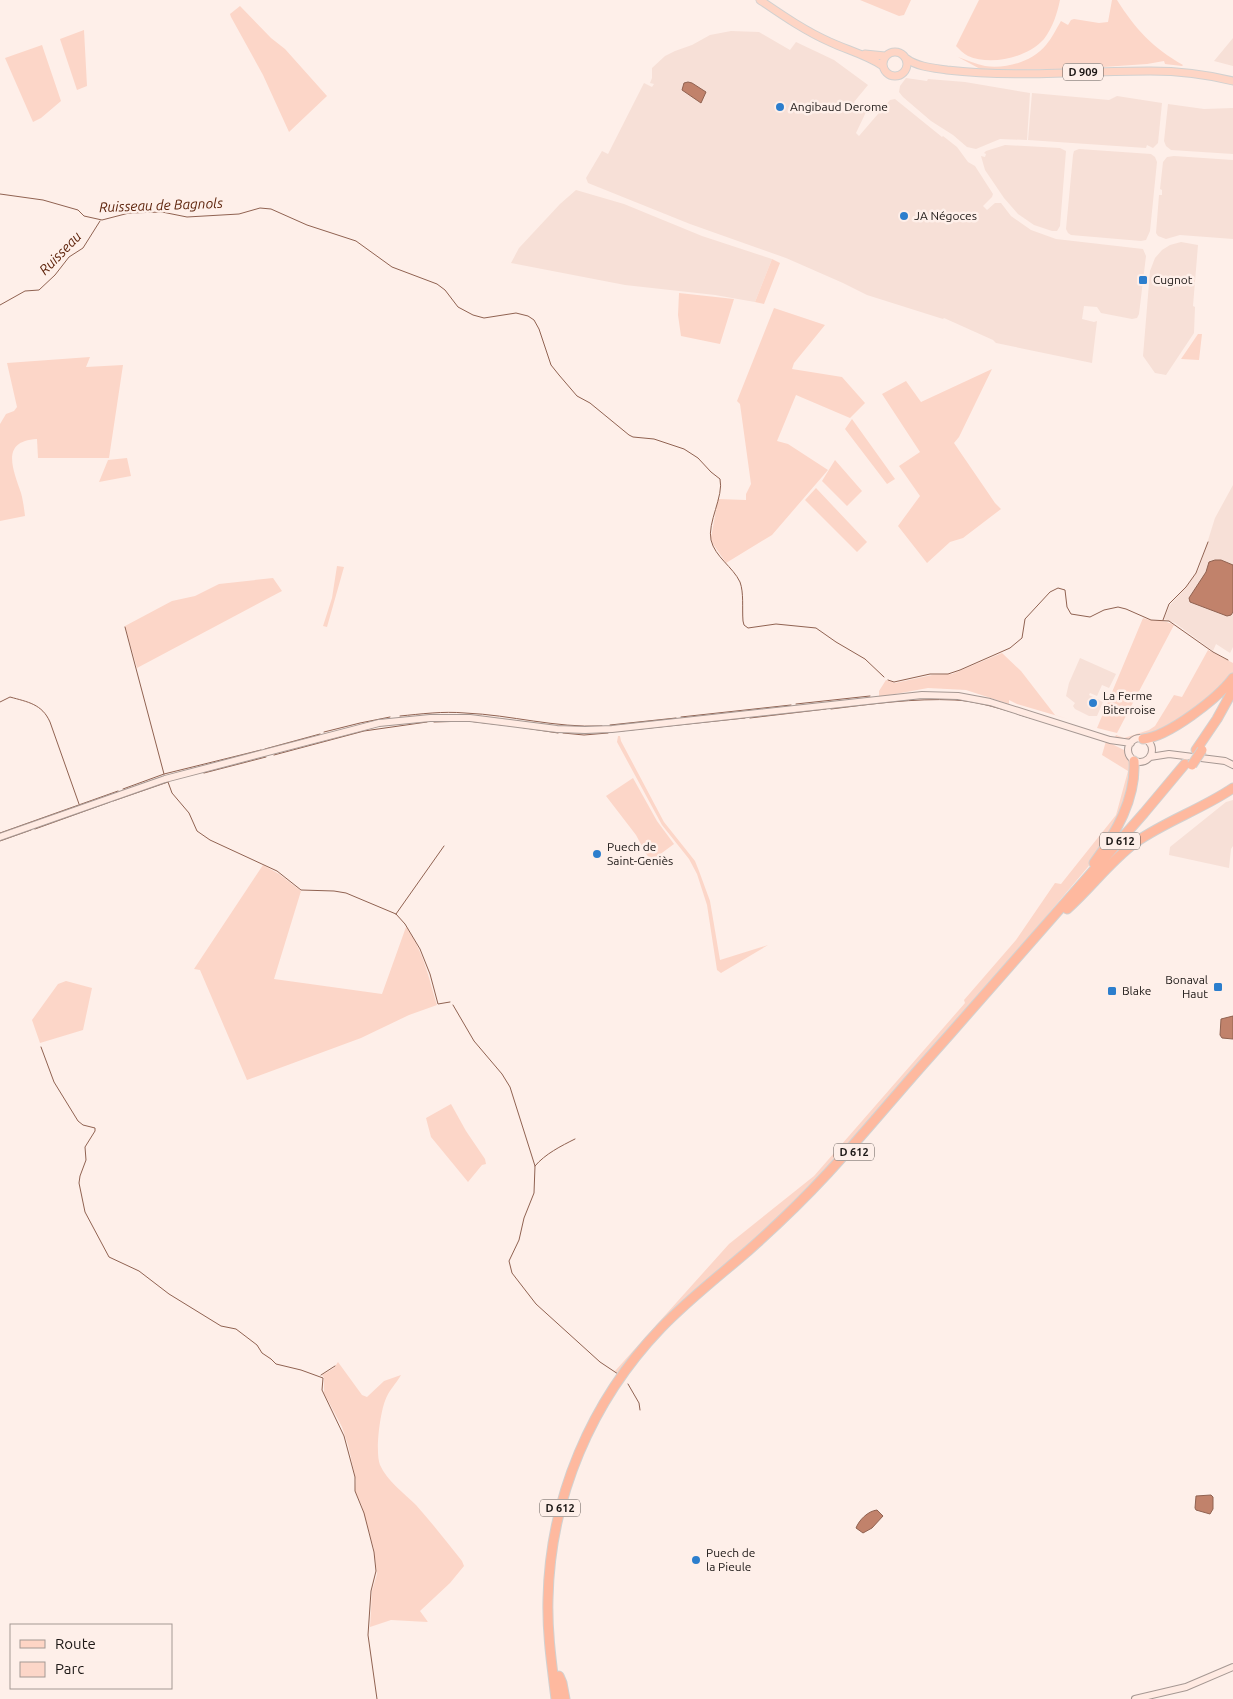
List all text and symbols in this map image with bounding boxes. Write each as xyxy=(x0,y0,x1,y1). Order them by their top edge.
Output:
road number: D 909 xyxy=(1063,64,1103,80)
place label: Angibaud Derome xyxy=(790,100,888,113)
marker: Angibaud Derome xyxy=(774,101,786,113)
water label: Ruisseau de Bagnols xyxy=(99,195,223,215)
place label: JA Négoces xyxy=(914,209,977,222)
marker: JA Négoces xyxy=(898,210,910,222)
water label: Ruisseau xyxy=(36,228,85,278)
place label: Cugnot xyxy=(1153,273,1193,286)
marker: Cugnot xyxy=(1137,274,1149,286)
place label: La Ferme Biterroise xyxy=(1103,689,1156,716)
marker: La Ferme Biterroise xyxy=(1087,697,1099,709)
road number: D 612 xyxy=(1100,832,1140,849)
place label: Puech de Saint-Geniès xyxy=(607,840,673,867)
marker: Puech de Saint-Geniès xyxy=(591,848,603,860)
place label: Bonaval Haut xyxy=(1165,973,1208,1000)
marker: Bonaval Haut xyxy=(1212,981,1224,993)
place label: Blake xyxy=(1122,984,1151,997)
marker: Blake xyxy=(1106,985,1118,997)
road number: D 612 xyxy=(834,1144,874,1160)
road number: D 612 xyxy=(540,1500,580,1516)
place label: Puech de la Pieule xyxy=(706,1546,755,1573)
marker: Puech de la Pieule xyxy=(690,1554,702,1566)
legend xyxy=(10,1624,172,1689)
text: Route xyxy=(55,1635,96,1652)
text: Parc xyxy=(55,1660,84,1677)

